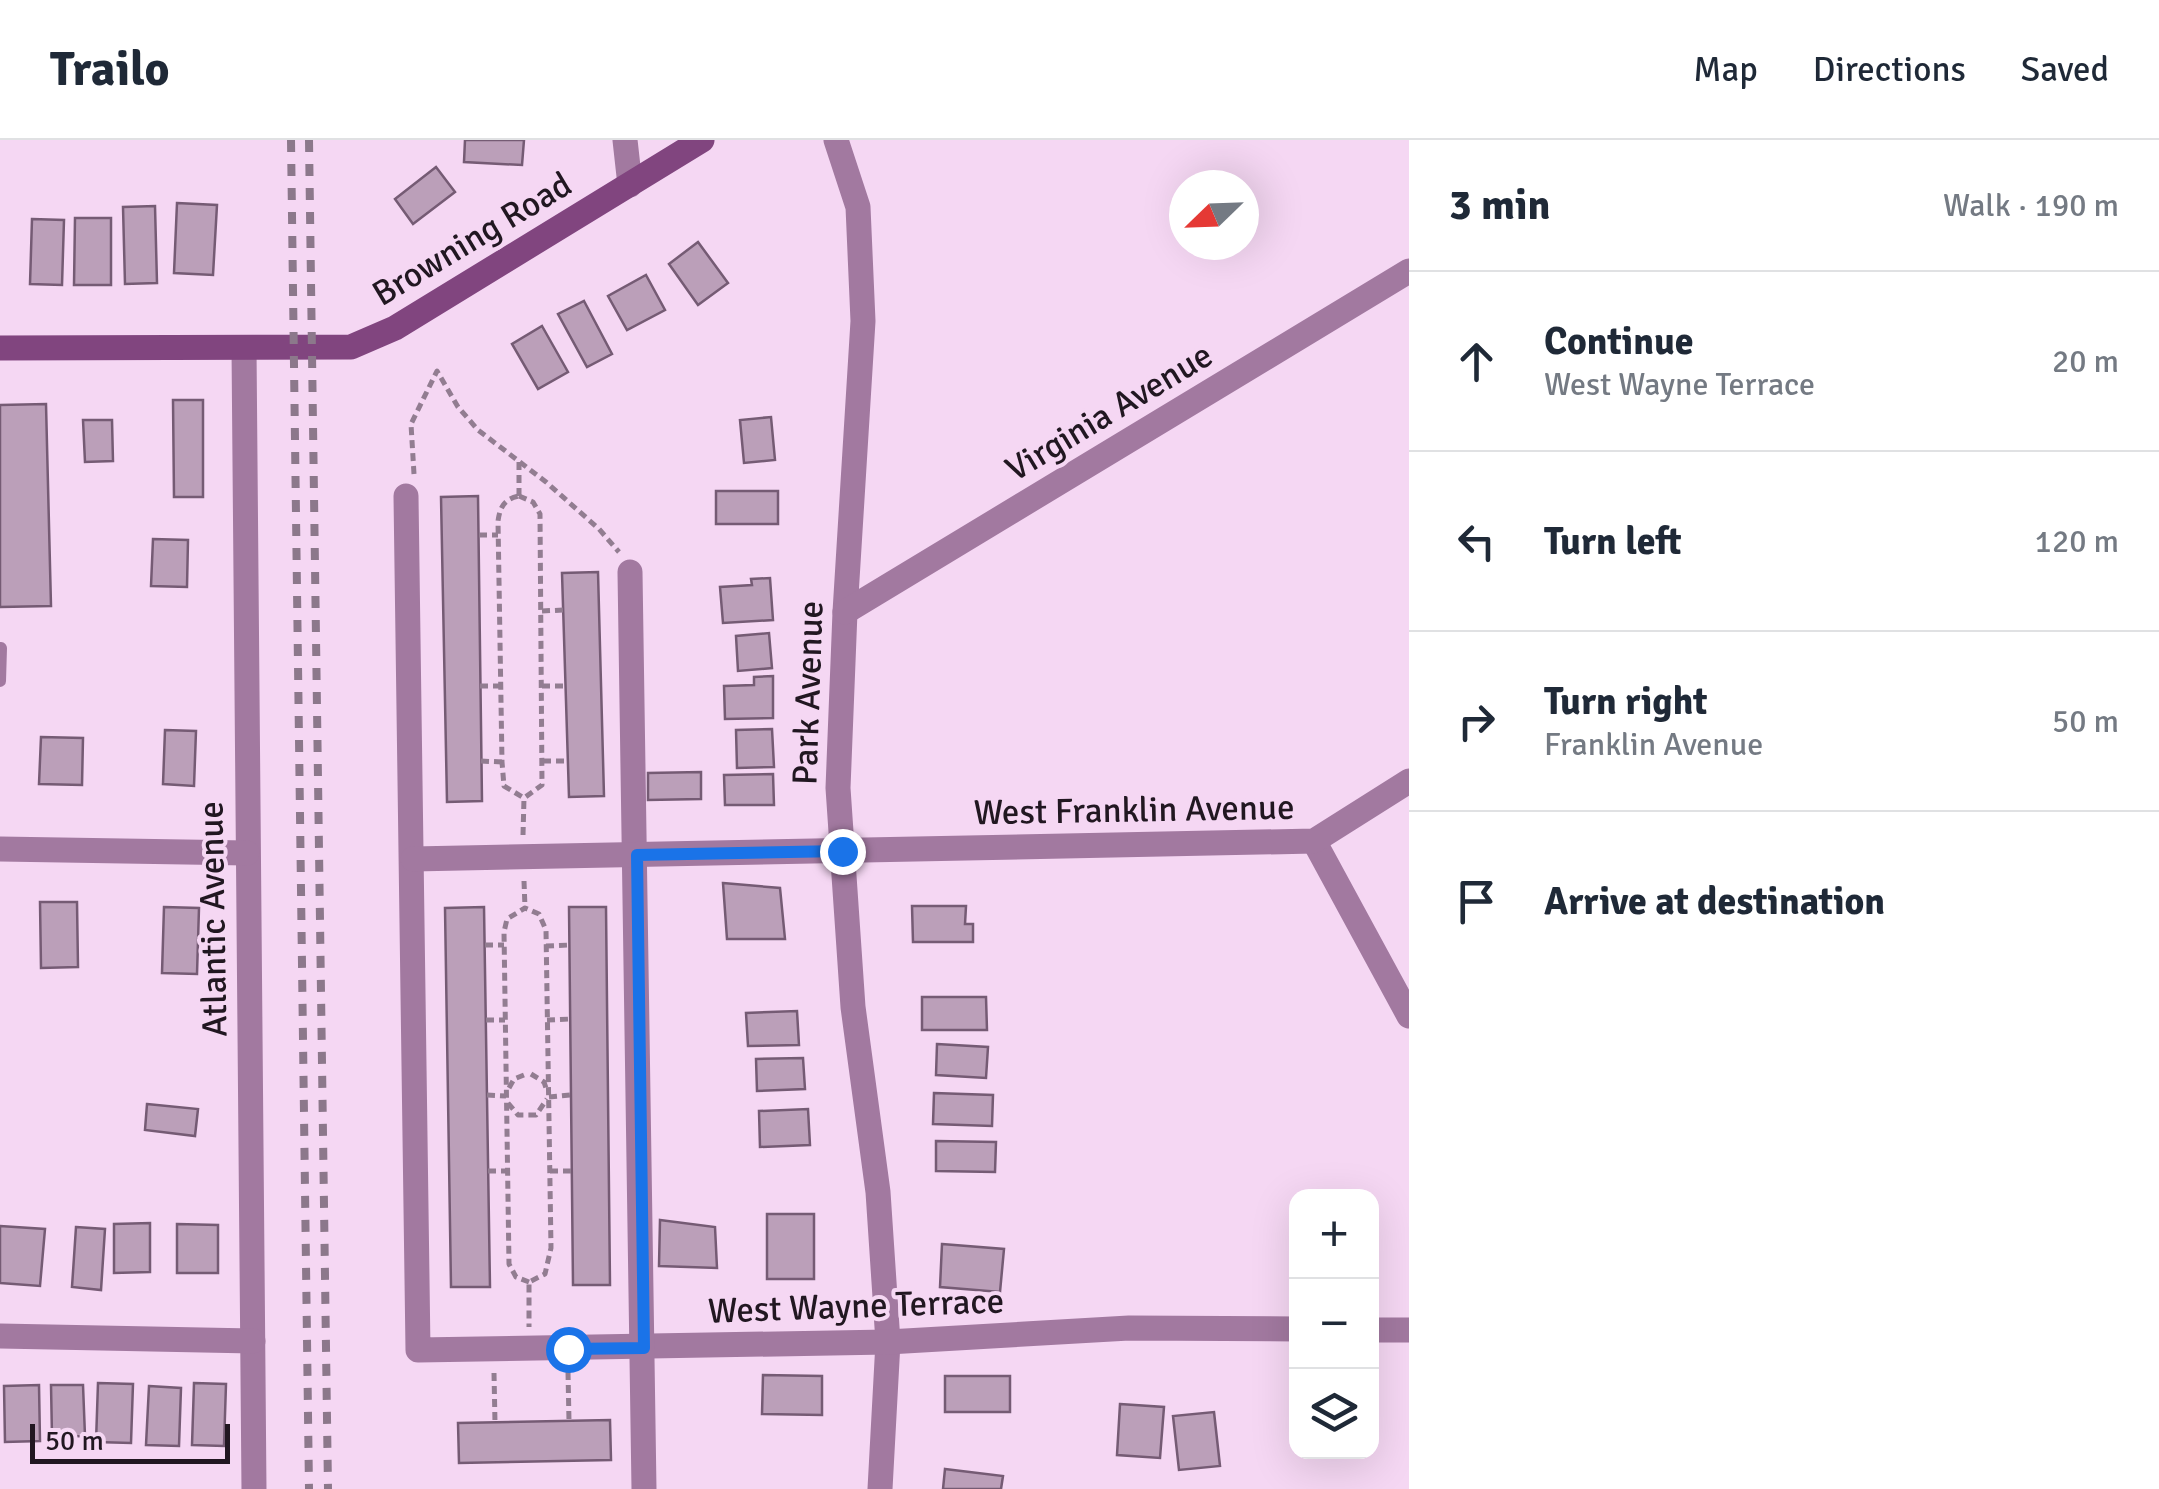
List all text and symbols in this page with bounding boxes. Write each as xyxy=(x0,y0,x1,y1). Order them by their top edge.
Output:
text: Trailo xyxy=(50,40,170,99)
text: Map xyxy=(1693,48,1758,91)
text: Directions xyxy=(1813,48,1966,91)
text: Saved xyxy=(2021,48,2109,91)
street label: Browning Road xyxy=(365,163,579,315)
north arrow xyxy=(1169,170,1259,260)
text: 3 min xyxy=(1449,180,1550,231)
text: Walk · 190 m xyxy=(1943,186,2119,225)
text: Continue xyxy=(1544,318,1694,365)
street label: Virginia Avenue xyxy=(998,333,1220,491)
icon: ahead xyxy=(1449,334,1504,389)
text: 20 m xyxy=(2052,342,2119,381)
text: West Wayne Terrace xyxy=(1544,365,1815,404)
icon: left xyxy=(1449,514,1504,569)
text: Turn left xyxy=(1544,518,1682,565)
text: 120 m xyxy=(2035,522,2119,561)
street label: Park Avenue xyxy=(783,600,833,786)
text: Turn right xyxy=(1544,678,1708,725)
icon: right xyxy=(1449,694,1504,749)
text: 50 m xyxy=(2052,702,2119,741)
text: Franklin Avenue xyxy=(1544,725,1763,764)
street label: West Franklin Avenue xyxy=(973,786,1295,834)
street label: Atlantic Avenue xyxy=(189,801,237,1037)
route end xyxy=(820,829,866,875)
icon: arrive xyxy=(1449,874,1504,929)
text: Arrive at destination xyxy=(1544,878,1885,925)
map controls xyxy=(1289,1189,1379,1459)
button: + xyxy=(1289,1189,1379,1279)
street label: West Wayne Terrace xyxy=(707,1279,1005,1333)
button: − xyxy=(1289,1279,1379,1369)
route start xyxy=(546,1327,592,1373)
button: layers xyxy=(1289,1369,1379,1459)
scale bar xyxy=(30,1419,230,1464)
text: 50 m xyxy=(45,1424,104,1458)

